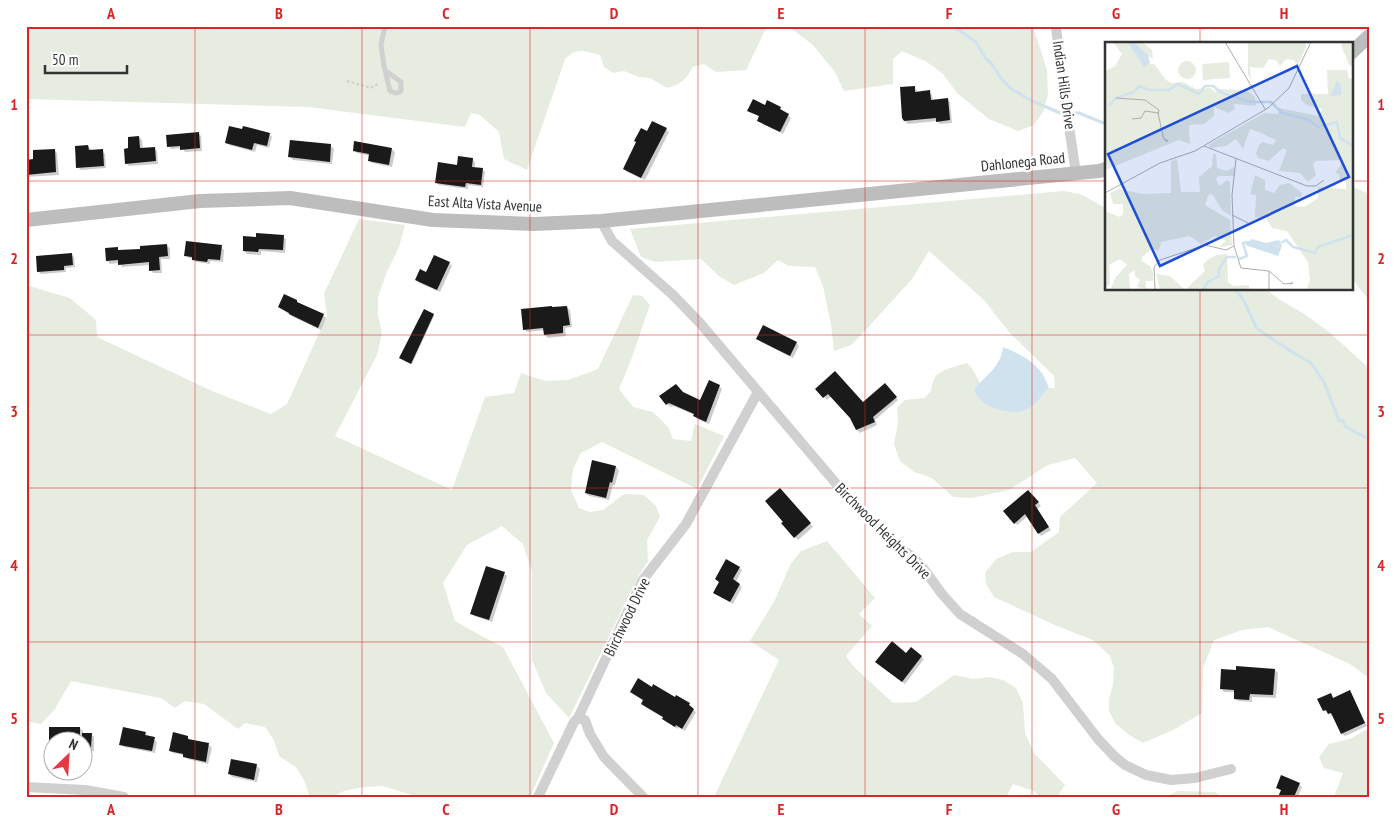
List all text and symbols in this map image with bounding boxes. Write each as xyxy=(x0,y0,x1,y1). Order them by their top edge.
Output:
text: A xyxy=(106,3,116,23)
text: B xyxy=(275,3,283,23)
text: C xyxy=(442,3,450,23)
text: D xyxy=(610,3,619,23)
text: E xyxy=(778,3,785,23)
text: F xyxy=(946,3,953,23)
text: G xyxy=(1112,3,1120,23)
text: H xyxy=(1280,3,1288,23)
street label: Indian Hills Drive xyxy=(1049,39,1080,131)
scale bar xyxy=(45,42,128,74)
inset map xyxy=(1105,42,1352,290)
text: 50 m xyxy=(52,50,78,69)
text: 1 xyxy=(10,94,18,114)
text: 1 xyxy=(1377,94,1385,114)
street label: Dahlonega Road xyxy=(980,148,1066,175)
street label: East Alta Vista Avenue xyxy=(428,191,542,216)
text: 2 xyxy=(10,248,18,268)
text: 2 xyxy=(1377,248,1385,268)
text: 3 xyxy=(10,401,18,421)
text: 3 xyxy=(1377,401,1385,421)
street label: Birchwood Heights Drive xyxy=(831,479,935,583)
text: 4 xyxy=(10,555,18,575)
text: 4 xyxy=(1377,555,1385,575)
street label: Birchwood Drive xyxy=(599,574,654,659)
text: 5 xyxy=(10,708,18,728)
text: 5 xyxy=(1377,708,1385,728)
north arrow xyxy=(42,730,92,780)
text: N xyxy=(66,734,81,754)
text: A xyxy=(106,799,116,819)
text: B xyxy=(275,799,283,819)
text: C xyxy=(442,799,450,819)
text: D xyxy=(610,799,619,819)
text: E xyxy=(778,799,785,819)
text: F xyxy=(946,799,953,819)
text: G xyxy=(1112,799,1120,819)
text: H xyxy=(1280,799,1288,819)

